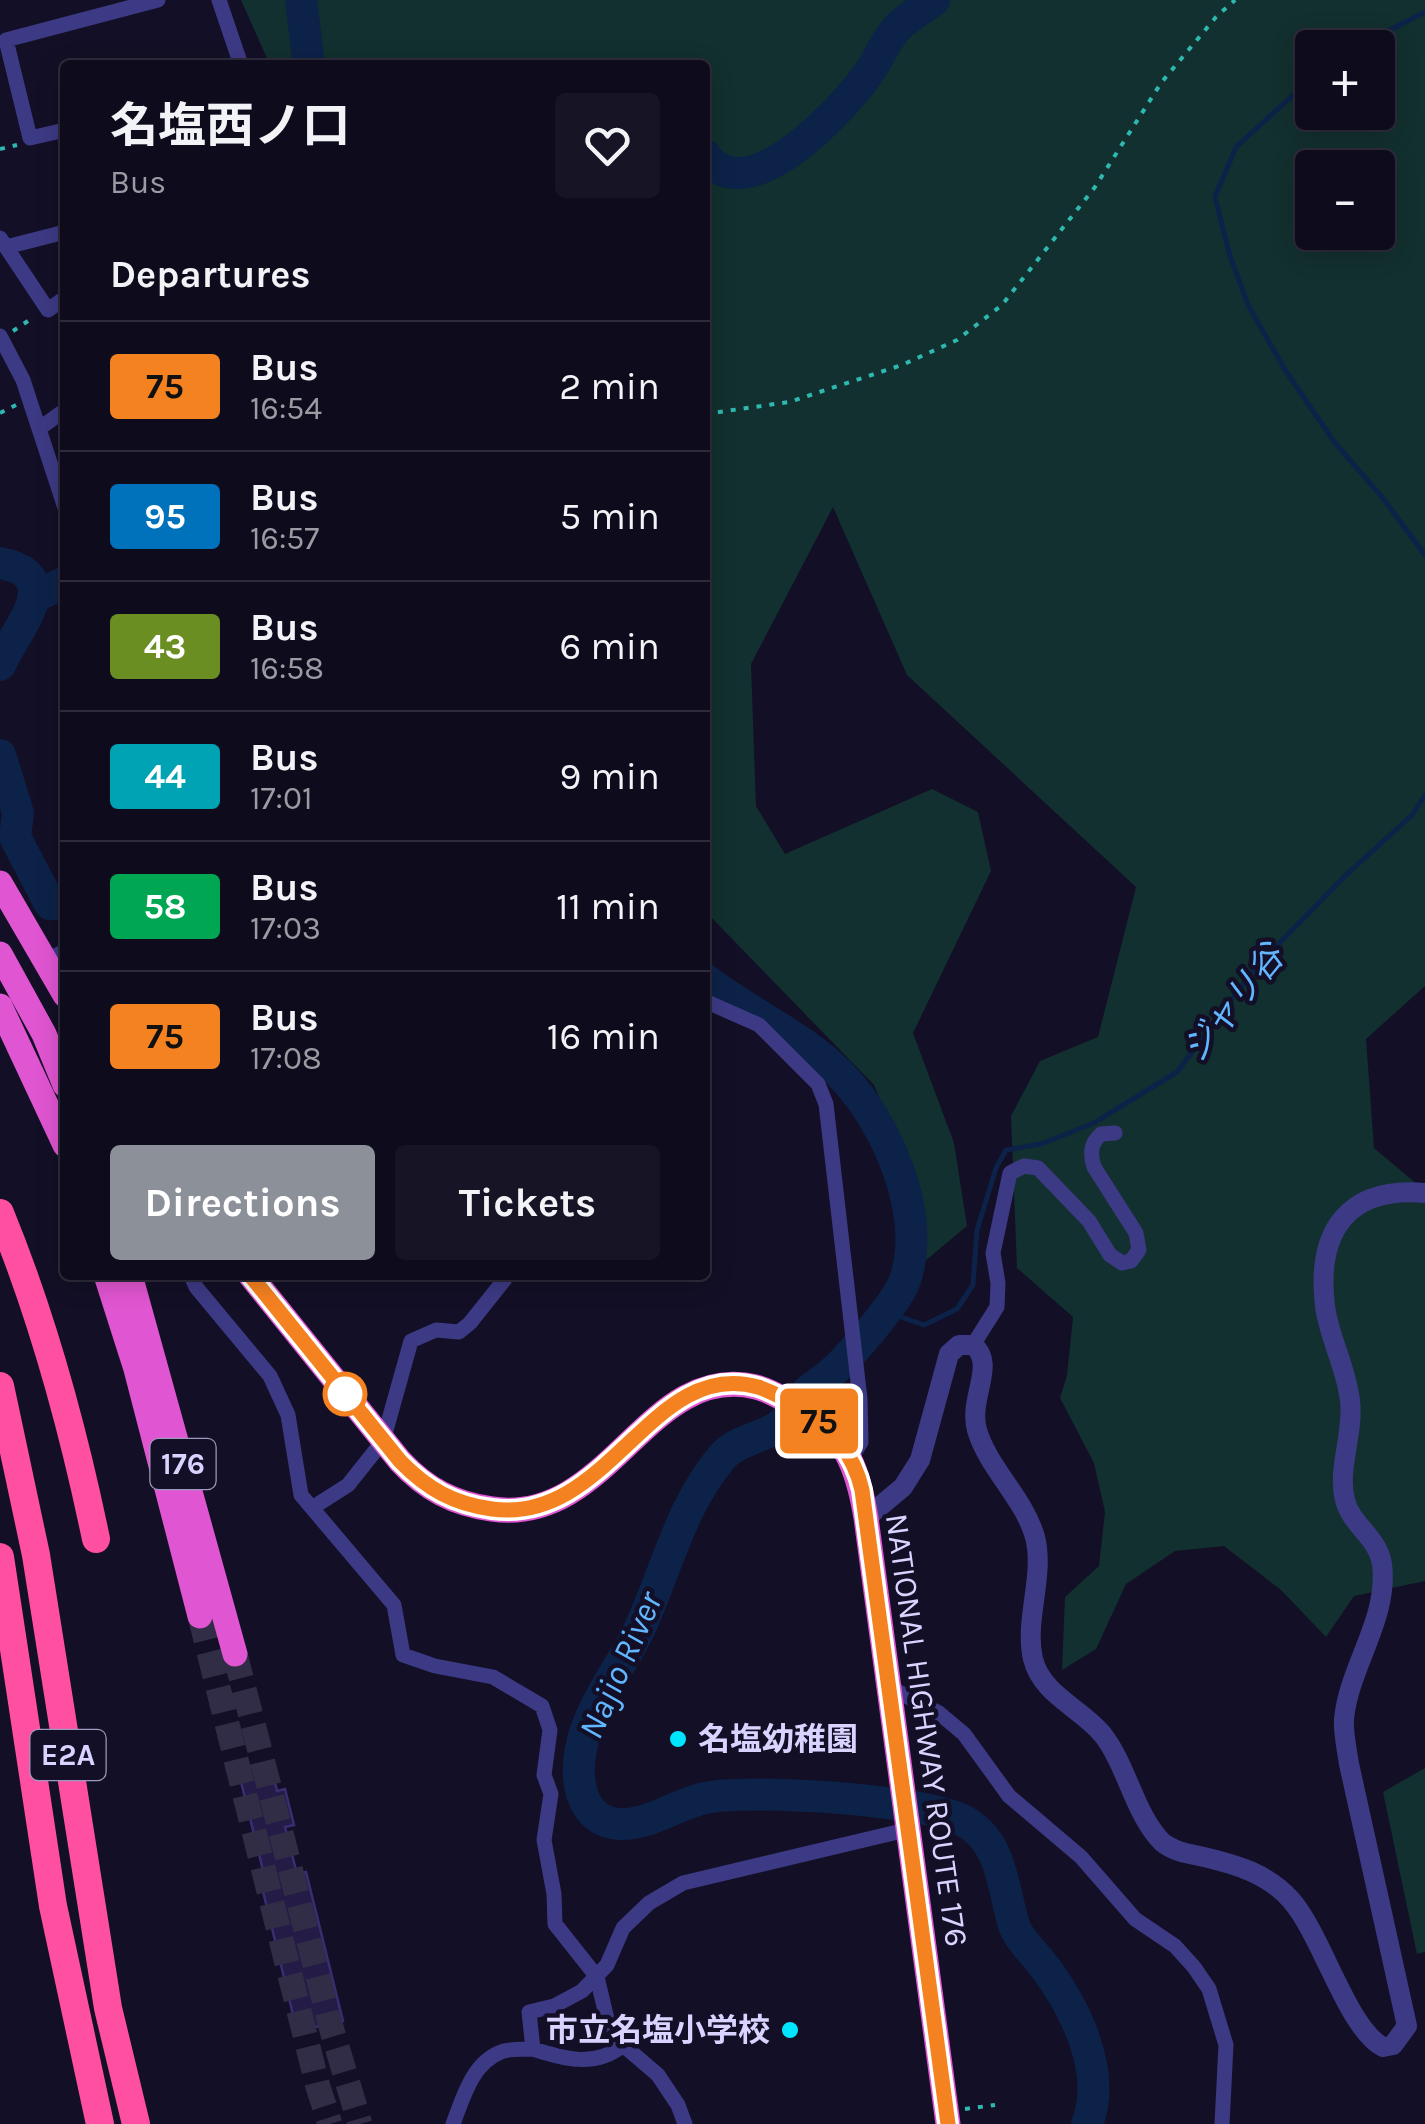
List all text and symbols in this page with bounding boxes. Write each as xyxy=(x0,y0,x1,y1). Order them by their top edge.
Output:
map controls xyxy=(1295,30,1395,250)
button: + xyxy=(1295,30,1395,130)
button: heart xyxy=(555,93,660,198)
text: 名塩西ノ口 xyxy=(110,98,350,154)
button: − xyxy=(1295,150,1395,250)
text: Bus xyxy=(110,164,166,201)
text: Departures xyxy=(110,252,310,297)
text: Bus xyxy=(250,345,319,390)
text: 2 min xyxy=(559,364,660,409)
text: 75 xyxy=(146,366,184,407)
text: 16:54 xyxy=(250,390,322,427)
text: Bus xyxy=(250,475,319,520)
text: 5 min xyxy=(560,494,660,539)
text: 95 xyxy=(144,496,186,537)
text: 16:57 xyxy=(250,520,319,557)
text: Bus xyxy=(250,605,319,650)
text: 6 min xyxy=(559,624,660,669)
text: 43 xyxy=(144,626,186,667)
text: 16:58 xyxy=(250,650,324,687)
text: Bus xyxy=(250,735,319,780)
text: 9 min xyxy=(559,754,660,799)
text: 44 xyxy=(144,756,186,797)
text: 17:01 xyxy=(250,780,313,817)
text: Bus xyxy=(250,865,319,910)
text: 11 min xyxy=(556,884,660,929)
text: 58 xyxy=(144,886,187,927)
text: 17:03 xyxy=(250,910,321,947)
water label: ジャリ谷 xyxy=(1174,934,1295,1070)
text: Bus xyxy=(250,995,319,1040)
text: 16 min xyxy=(547,1014,660,1059)
text: 75 xyxy=(146,1016,184,1057)
text: 17:08 xyxy=(250,1040,322,1077)
button: Directions xyxy=(110,1145,375,1260)
button: Tickets xyxy=(395,1145,660,1260)
unlabelled marker xyxy=(324,1373,366,1415)
line badge: 75 xyxy=(774,1388,864,1454)
text: 75 xyxy=(800,1401,838,1442)
road number: 176 xyxy=(150,1439,216,1489)
street label: NATIONAL HIGHWAY ROUTE 176 xyxy=(878,1511,975,1949)
water label: Najio River xyxy=(570,1585,671,1745)
place label: 名塩幼稚園 xyxy=(698,1721,858,1758)
marker: 名塩幼稚園 xyxy=(667,1728,689,1750)
road number: E2A xyxy=(30,1730,106,1780)
place label: 市立名塩小学校 xyxy=(546,2012,770,2049)
marker: 市立名塩小学校 xyxy=(779,2019,801,2041)

